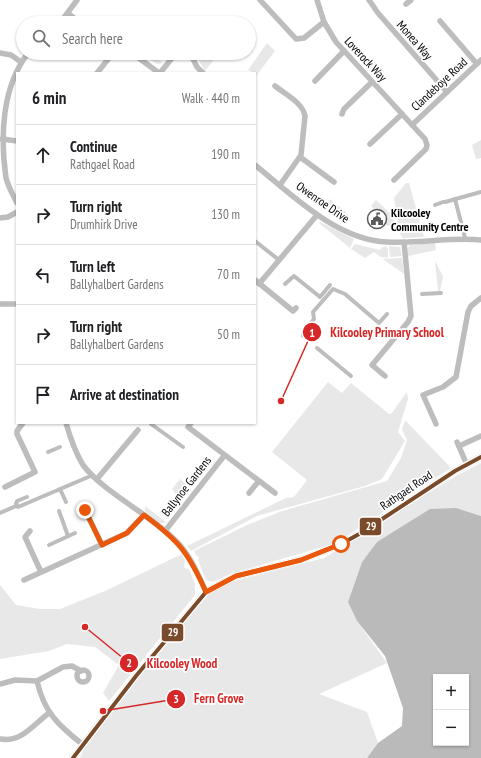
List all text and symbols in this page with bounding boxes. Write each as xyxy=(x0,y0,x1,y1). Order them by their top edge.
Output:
search box xyxy=(16,16,256,60)
street label: Monea Way xyxy=(394,17,436,63)
icon: search xyxy=(30,27,52,49)
text: Search here xyxy=(62,29,123,48)
street label: Loverock Way xyxy=(342,34,391,85)
street label: Clandeboye Road xyxy=(408,54,470,114)
text: 6 min xyxy=(32,87,66,109)
text: Walk · 440 m xyxy=(182,90,240,107)
text: Continue xyxy=(70,137,117,156)
icon: ahead xyxy=(32,144,54,166)
text: 190 m xyxy=(211,146,240,163)
text: Rathgael Road xyxy=(70,156,135,173)
street label: Owenroe Drive xyxy=(293,178,353,226)
text: Turn right xyxy=(70,197,122,216)
icon: right xyxy=(32,204,54,226)
place label: Kilcooley Community Centre xyxy=(391,205,469,234)
text: 130 m xyxy=(211,206,240,223)
public building icon: Kilcooley Community Centre xyxy=(366,208,388,230)
text: Drumhirk Drive xyxy=(70,216,138,233)
text: Turn left xyxy=(70,257,115,276)
icon: left xyxy=(32,264,54,286)
text: 70 m xyxy=(217,266,240,283)
text: Ballyhalbert Gardens xyxy=(70,276,164,293)
text: Turn right xyxy=(70,317,122,336)
callout: Kilcooley Primary School xyxy=(302,320,453,345)
icon: right xyxy=(32,324,54,346)
text: Kilcooley Primary School xyxy=(330,324,445,341)
text: 1 xyxy=(309,325,315,340)
text: 50 m xyxy=(217,326,240,343)
text: Ballyhalbert Gardens xyxy=(70,336,164,353)
icon: arrive xyxy=(32,384,54,406)
text: Arrive at destination xyxy=(70,385,179,404)
street label: Ballynoe Gardens xyxy=(158,453,214,519)
street label: Rathgael Road xyxy=(377,467,435,513)
route end xyxy=(76,501,94,519)
line badge: 29 xyxy=(359,517,382,536)
text: 29 xyxy=(366,519,376,533)
route start xyxy=(332,535,350,553)
line badge: 29 xyxy=(161,623,184,642)
text: 29 xyxy=(168,625,178,639)
callout: Kilcooley Wood xyxy=(119,651,226,676)
text: 2 xyxy=(126,655,132,670)
text: Kilcooley Wood xyxy=(147,655,218,672)
map controls xyxy=(433,674,469,746)
button: + xyxy=(433,674,469,710)
callout: Fern Grove xyxy=(166,686,252,711)
text: Fern Grove xyxy=(194,690,244,707)
text: 3 xyxy=(173,691,179,706)
button: − xyxy=(433,710,469,746)

